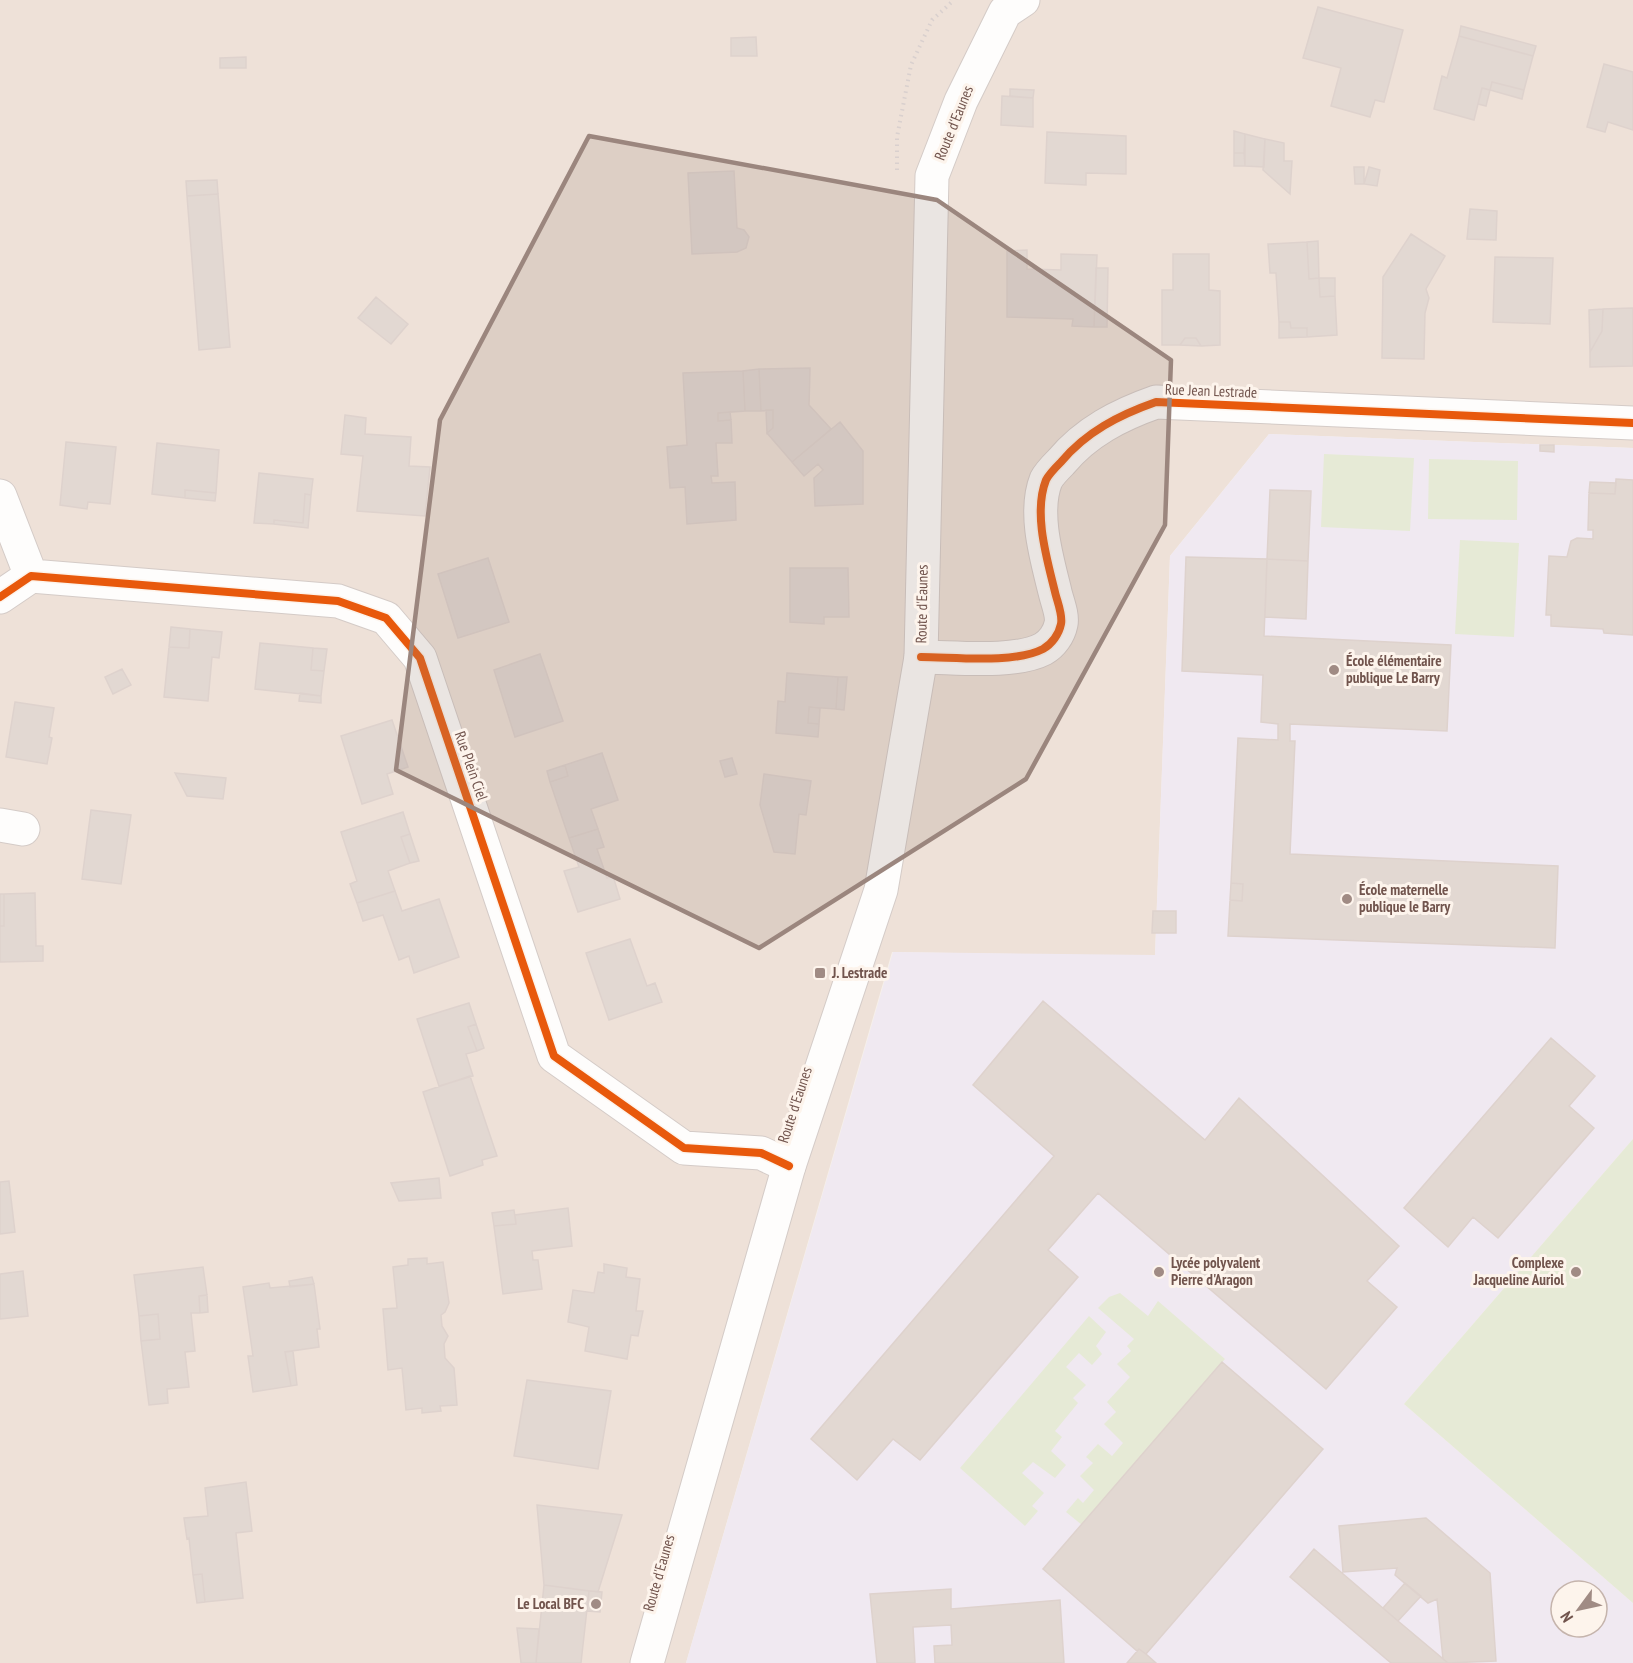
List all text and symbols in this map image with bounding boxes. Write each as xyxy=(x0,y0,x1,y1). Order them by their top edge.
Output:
street label: Route d'Eaunes xyxy=(930,83,977,163)
street label: Rue Jean Lestrade xyxy=(1165,379,1258,402)
street label: Route d'Eaunes xyxy=(911,564,932,644)
place label: École élémentaire publique Le Barry xyxy=(1346,651,1442,687)
marker: École élémentaire publique Le Barry xyxy=(1327,663,1341,677)
street label: Rue Plein Ciel xyxy=(451,729,492,804)
place label: École maternelle publique le Barry xyxy=(1359,880,1451,916)
marker: École maternelle publique le Barry xyxy=(1340,892,1354,906)
place label: J. Lestrade xyxy=(831,963,887,982)
marker: J. Lestrade xyxy=(813,966,827,980)
street label: Route d'Eaunes xyxy=(773,1064,816,1145)
place label: Lycée polyvalent Pierre d'Aragon xyxy=(1171,1253,1261,1289)
place label: Complexe Jacqueline Auriol xyxy=(1473,1253,1564,1289)
marker: Lycée polyvalent Pierre d'Aragon xyxy=(1152,1265,1166,1279)
marker: Complexe Jacqueline Auriol xyxy=(1569,1265,1583,1279)
street label: Route d'Eaunes xyxy=(638,1532,679,1613)
north arrow xyxy=(1549,1579,1609,1639)
place label: Le Local BFC xyxy=(517,1594,584,1613)
marker: Le Local BFC xyxy=(589,1597,603,1611)
text: N xyxy=(1556,1608,1577,1626)

